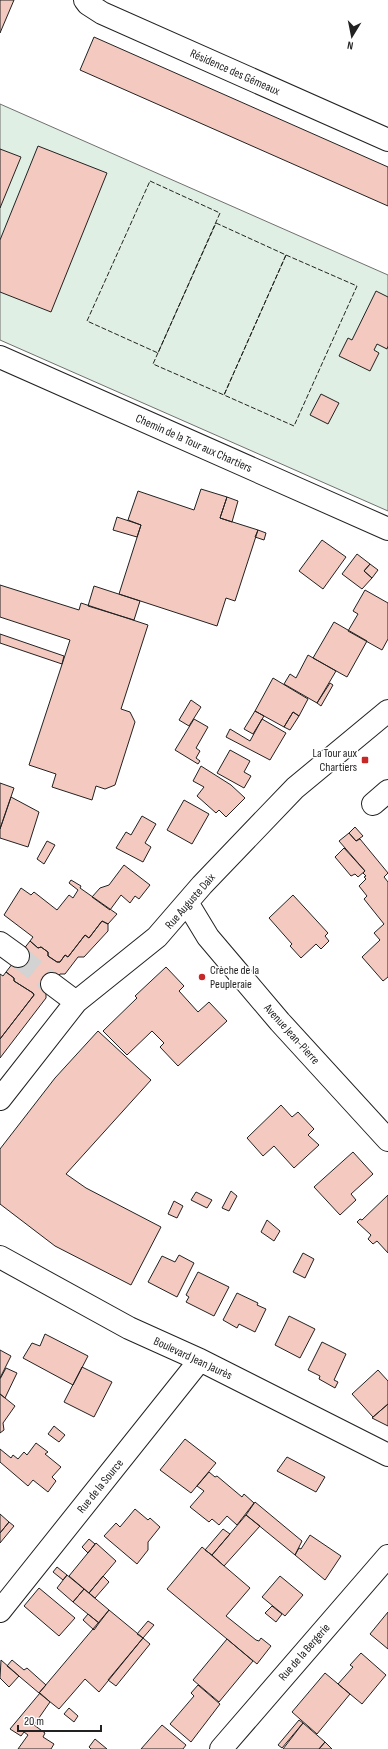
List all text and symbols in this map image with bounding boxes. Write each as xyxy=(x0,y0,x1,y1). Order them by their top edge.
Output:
north arrow xyxy=(332,16,372,56)
text: N xyxy=(346,38,354,52)
street label: Résidence des Gémeaux xyxy=(188,46,282,99)
street label: Chemin de la Tour aux Chartiers xyxy=(133,411,254,476)
place label: La Tour aux Chartiers xyxy=(312,746,357,775)
marker: La Tour aux Chartiers xyxy=(360,755,370,765)
street label: Rue Auguste Daix xyxy=(162,870,219,932)
place label: Crèche de la Peupleraie xyxy=(210,963,259,992)
marker: Crèche de la Peupleraie xyxy=(197,972,207,982)
street label: Avenue Jean-Pierre xyxy=(260,1000,323,1068)
street label: Boulevard Jean Jaurès xyxy=(151,1334,234,1383)
street label: Rue de la Source xyxy=(74,1456,127,1517)
street label: Rue de la Bergerie xyxy=(275,1620,333,1684)
scale bar xyxy=(18,1707,101,1733)
text: 20 m xyxy=(24,1714,44,1729)

